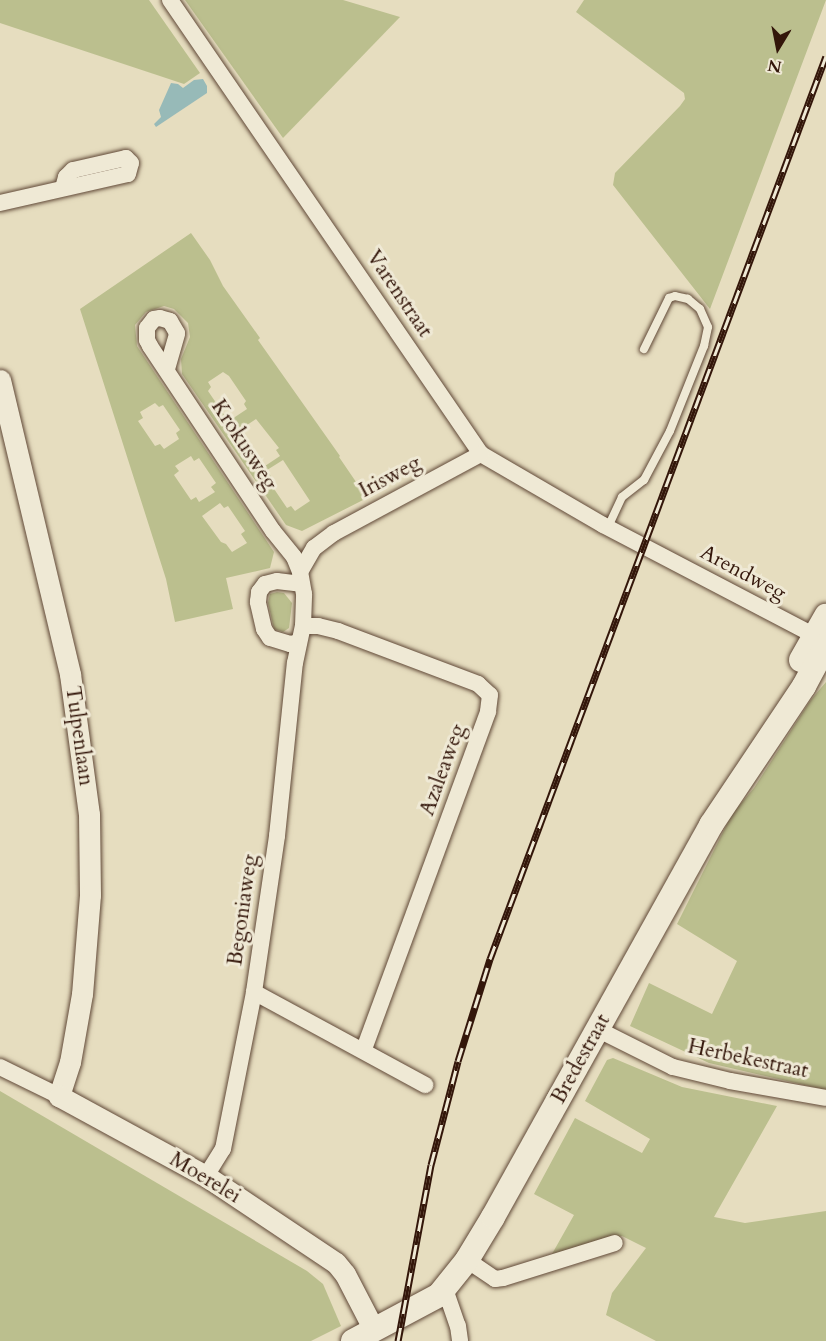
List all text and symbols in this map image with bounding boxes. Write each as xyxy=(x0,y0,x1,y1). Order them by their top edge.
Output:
north arrow xyxy=(748,18,808,78)
text: N xyxy=(766,54,784,78)
street label: Varenstraat xyxy=(361,246,437,342)
street label: Krokusweg xyxy=(206,395,282,495)
street label: Irisweg xyxy=(355,450,425,504)
street label: Arendweg xyxy=(696,540,790,606)
street label: Tulpenlaan xyxy=(60,685,98,787)
street label: Azaleaweg xyxy=(415,721,471,819)
street label: Begoniaweg xyxy=(223,853,263,967)
street label: Bredestraat xyxy=(546,1010,616,1108)
street label: Herbekestraat xyxy=(686,1034,810,1084)
street label: Moerelei xyxy=(165,1147,245,1209)

